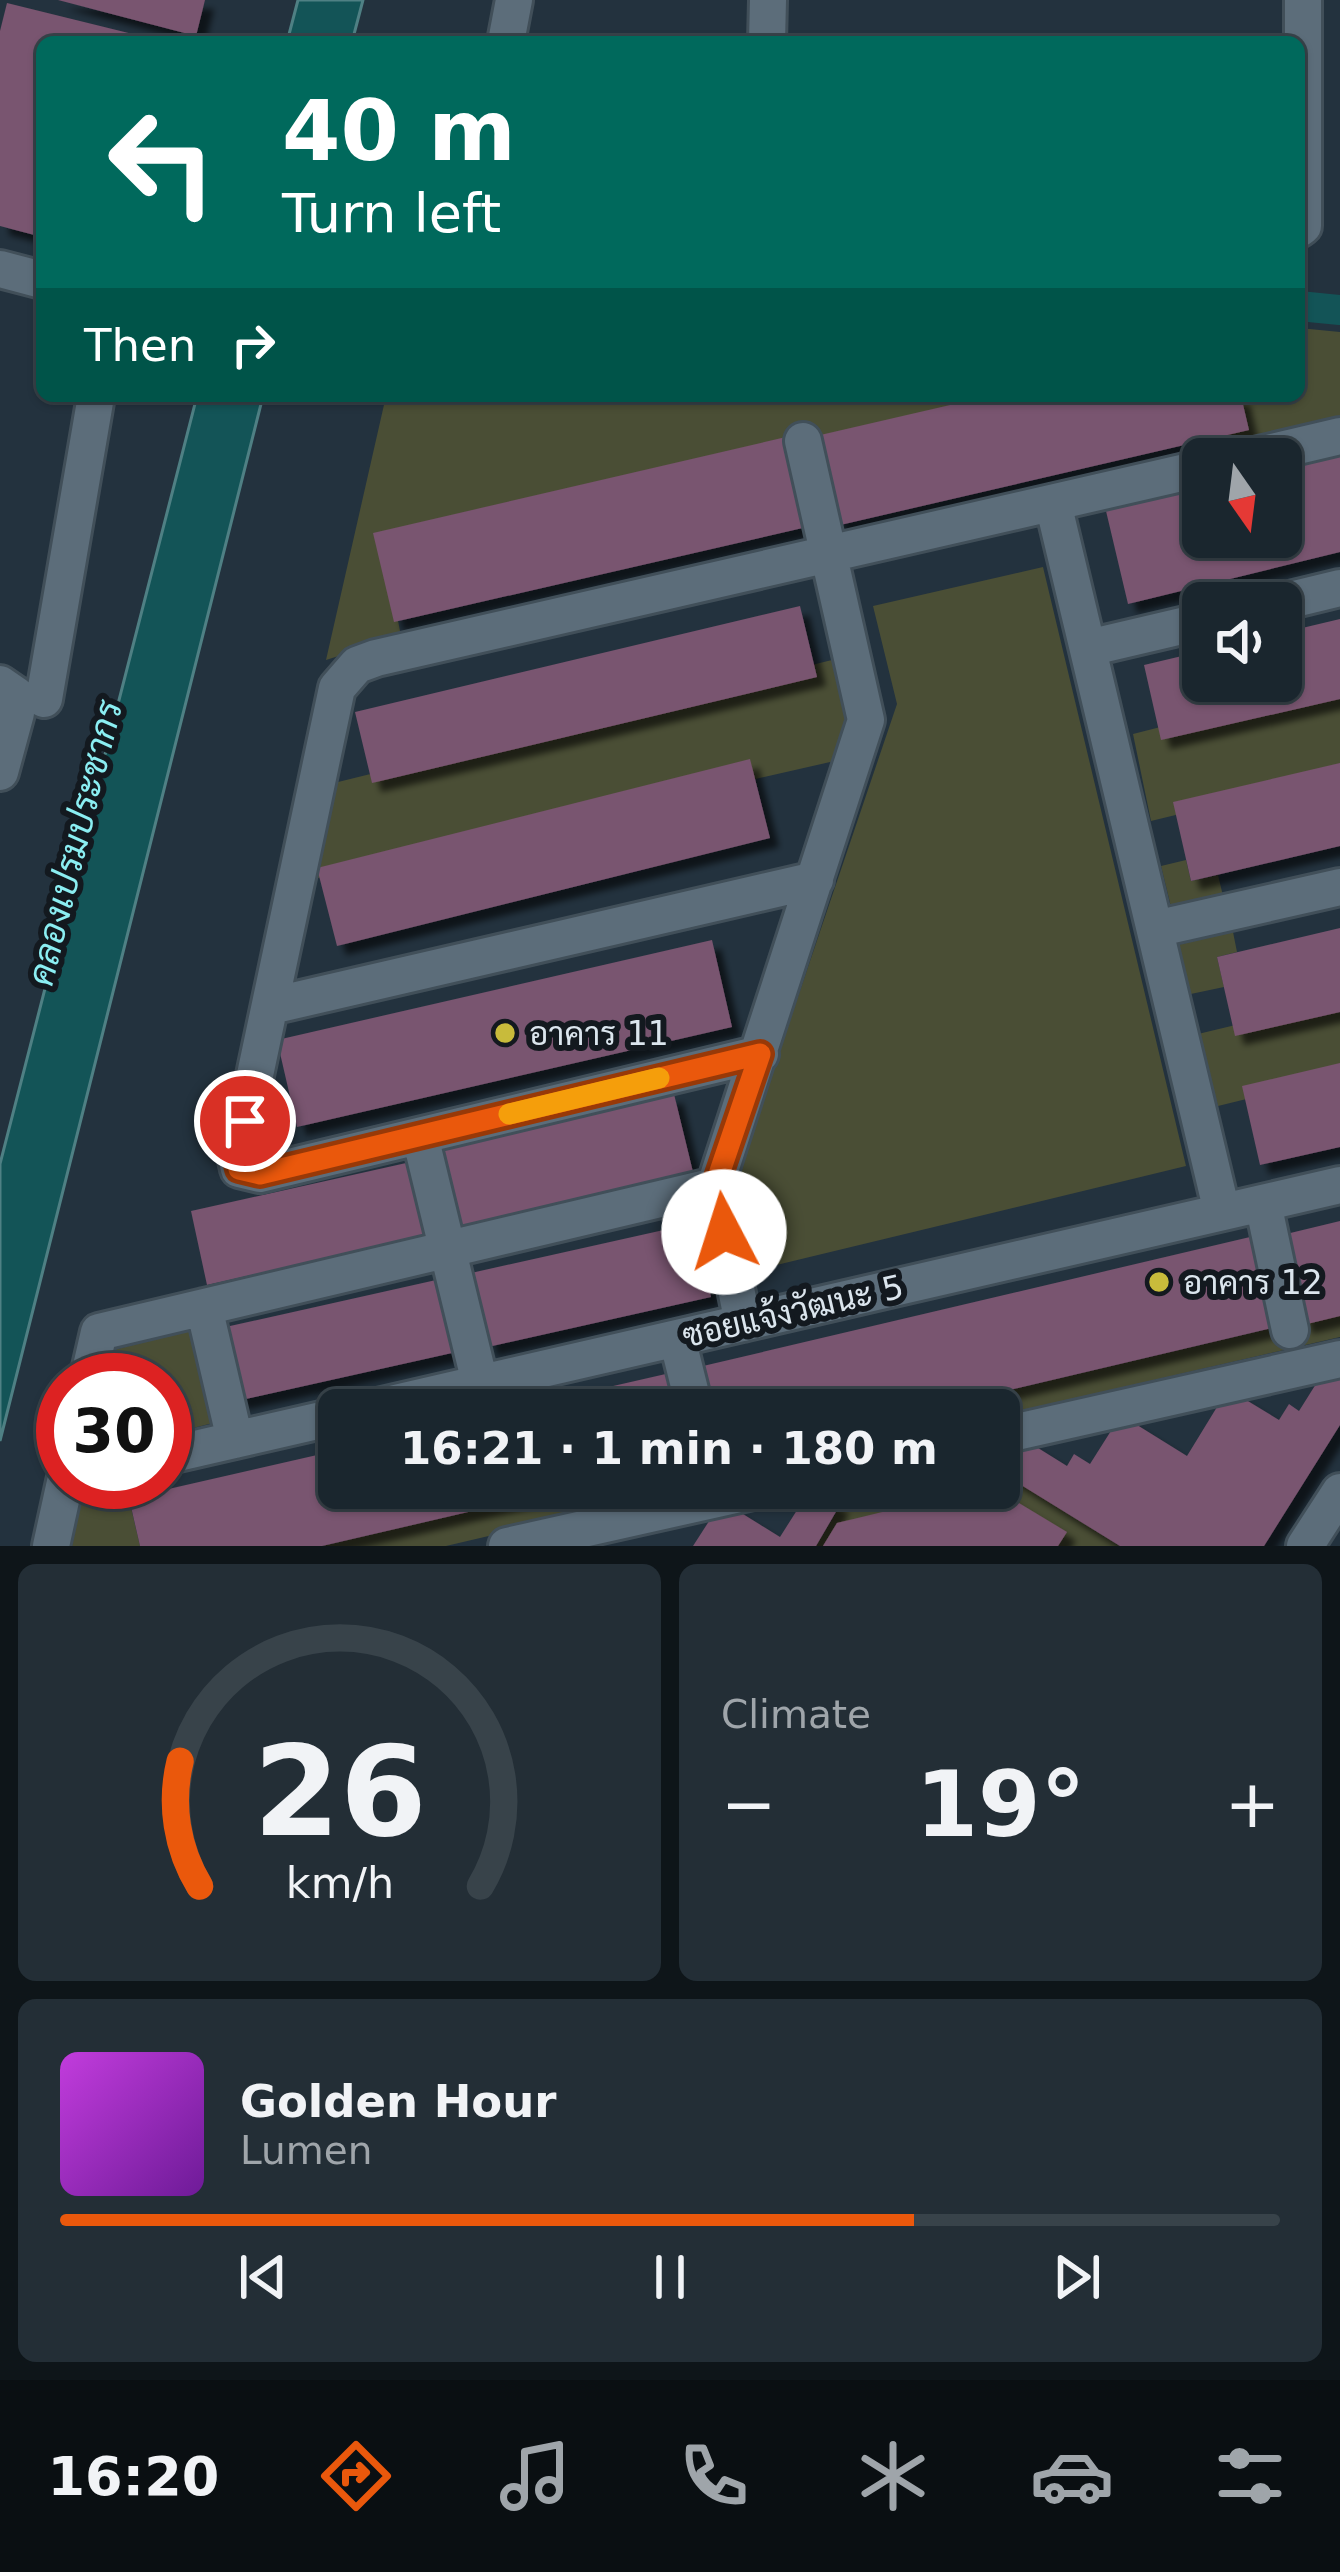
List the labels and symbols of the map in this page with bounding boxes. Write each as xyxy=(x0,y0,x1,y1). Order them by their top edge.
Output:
north arrow xyxy=(1182,438,1302,558)
water label: คลองเปรมประชากร xyxy=(20,695,131,990)
place label: อาคาร 11 xyxy=(529,1014,669,1053)
marker: อาคาร 11 xyxy=(492,1020,518,1046)
pin xyxy=(194,1070,296,1172)
position arrow xyxy=(661,1169,787,1295)
place label: อาคาร 12 xyxy=(1183,1263,1323,1302)
street label: ซอยแจ้งวัฒนะ 5 xyxy=(679,1266,907,1355)
marker: อาคาร 12 xyxy=(1146,1269,1172,1295)
speed limit sign: 30 xyxy=(36,1353,192,1509)

